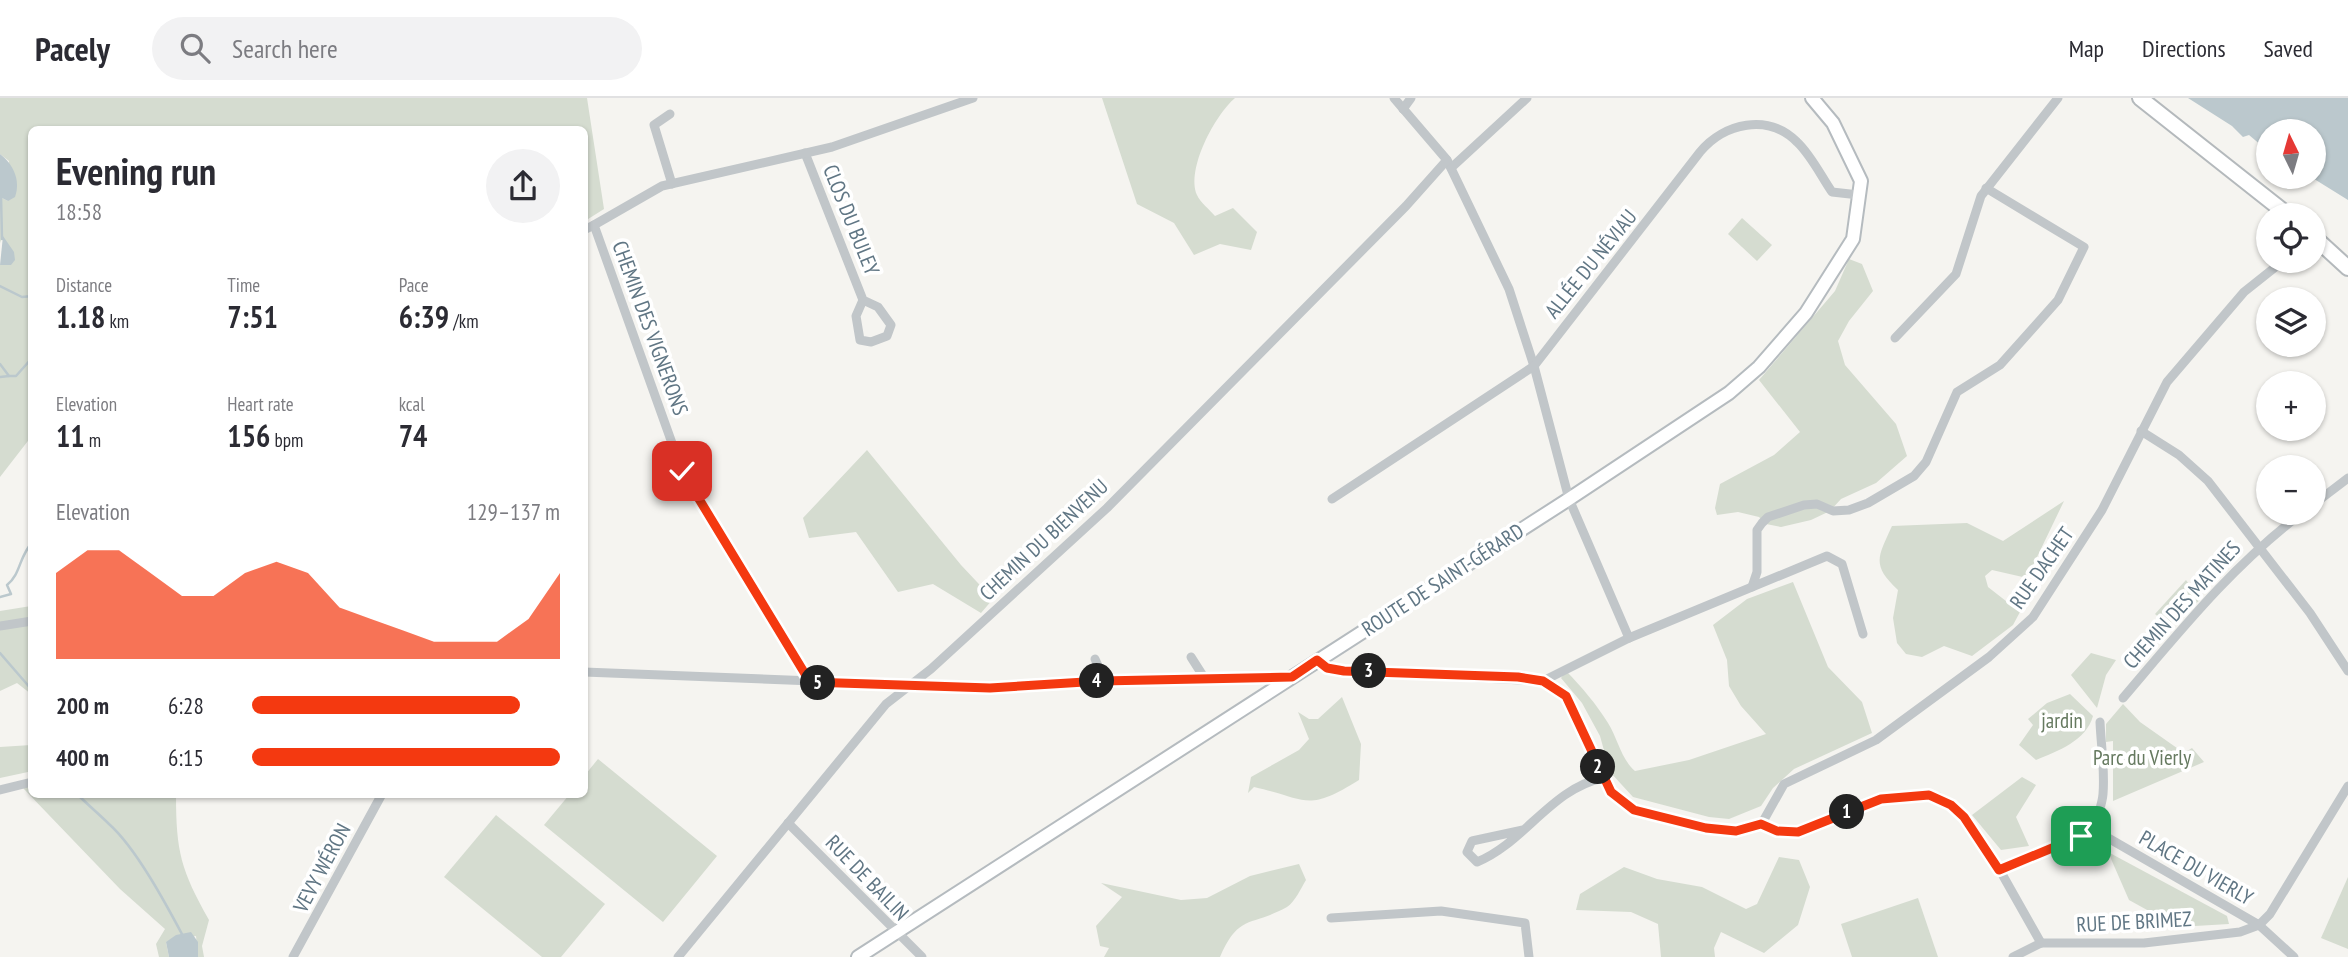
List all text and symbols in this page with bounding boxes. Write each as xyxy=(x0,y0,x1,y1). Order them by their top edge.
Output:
search box xyxy=(152,17,642,80)
text: Pacely xyxy=(35,27,110,70)
icon: search xyxy=(176,29,214,67)
text: Search here xyxy=(232,32,338,65)
text: Map xyxy=(2069,33,2104,64)
text: Directions xyxy=(2142,33,2226,64)
text: Saved xyxy=(2264,33,2313,64)
north arrow xyxy=(2256,119,2326,189)
map controls xyxy=(2256,119,2326,525)
text: Evening run xyxy=(56,146,216,195)
button: share xyxy=(486,149,560,223)
street label: CLOS DU BULEY xyxy=(817,161,886,279)
text: 18:58 xyxy=(56,197,102,226)
button: locate xyxy=(2256,203,2326,273)
street label: ALLÉE DU NÉVIAU xyxy=(1539,204,1643,323)
street label: CHEMIN DES VIGNERONS xyxy=(606,237,695,419)
text: Distance xyxy=(56,273,112,297)
text: Time xyxy=(227,273,260,297)
text: Pace xyxy=(399,273,429,297)
button: layers xyxy=(2256,287,2326,357)
text: 1.18 xyxy=(56,297,105,336)
text: 7:51 xyxy=(227,297,278,336)
text: 6:39 xyxy=(399,297,449,336)
text: km xyxy=(105,309,129,333)
text: /km xyxy=(449,309,479,333)
button: + xyxy=(2256,371,2326,441)
text: Elevation xyxy=(56,392,117,416)
text: Heart rate xyxy=(227,392,294,416)
text: kcal xyxy=(399,392,425,416)
text: 11 xyxy=(56,416,85,455)
text: 156 xyxy=(227,416,270,455)
text: 74 xyxy=(399,416,427,455)
text: m xyxy=(85,428,101,452)
text: bpm xyxy=(270,428,303,452)
pin xyxy=(652,441,712,501)
icon: check xyxy=(663,452,701,490)
button: − xyxy=(2256,455,2326,525)
street label: CHEMIN DU BIENVENU xyxy=(974,473,1114,606)
text: Elevation xyxy=(56,497,130,526)
text: 129–137 m xyxy=(467,497,560,526)
street label: ROUTE DE SAINT-GÉRARD xyxy=(1357,517,1529,642)
street label: RUE DACHET xyxy=(2004,521,2080,614)
street label: CHEMIN DES MATINES xyxy=(2117,535,2246,674)
pin: 3 xyxy=(1352,654,1386,688)
text: 3 xyxy=(1364,658,1373,682)
pin: 4 xyxy=(1080,664,1114,698)
pin: 5 xyxy=(800,666,836,700)
text: 4 xyxy=(1092,668,1101,692)
text: 5 xyxy=(813,670,822,694)
text: 200 m xyxy=(56,691,109,720)
text: 6:28 xyxy=(168,691,204,720)
park label: jardin xyxy=(2041,707,2083,734)
text: 400 m xyxy=(56,743,109,772)
text: 6:15 xyxy=(168,743,204,772)
park label: Parc du Vierly xyxy=(2093,744,2191,771)
pin: 2 xyxy=(1580,750,1616,784)
text: 2 xyxy=(1593,754,1602,778)
pin: 1 xyxy=(1829,794,1864,830)
text: 1 xyxy=(1842,799,1851,823)
pin xyxy=(2051,806,2111,866)
icon: arrive xyxy=(2062,817,2100,855)
street label: VEVY WÉRON xyxy=(286,819,356,918)
street label: PLACE DU VIERLY xyxy=(2135,824,2258,911)
street label: RUE DE BAILIN xyxy=(820,829,915,926)
street label: RUE DE BRIMEZ xyxy=(2076,905,2192,938)

